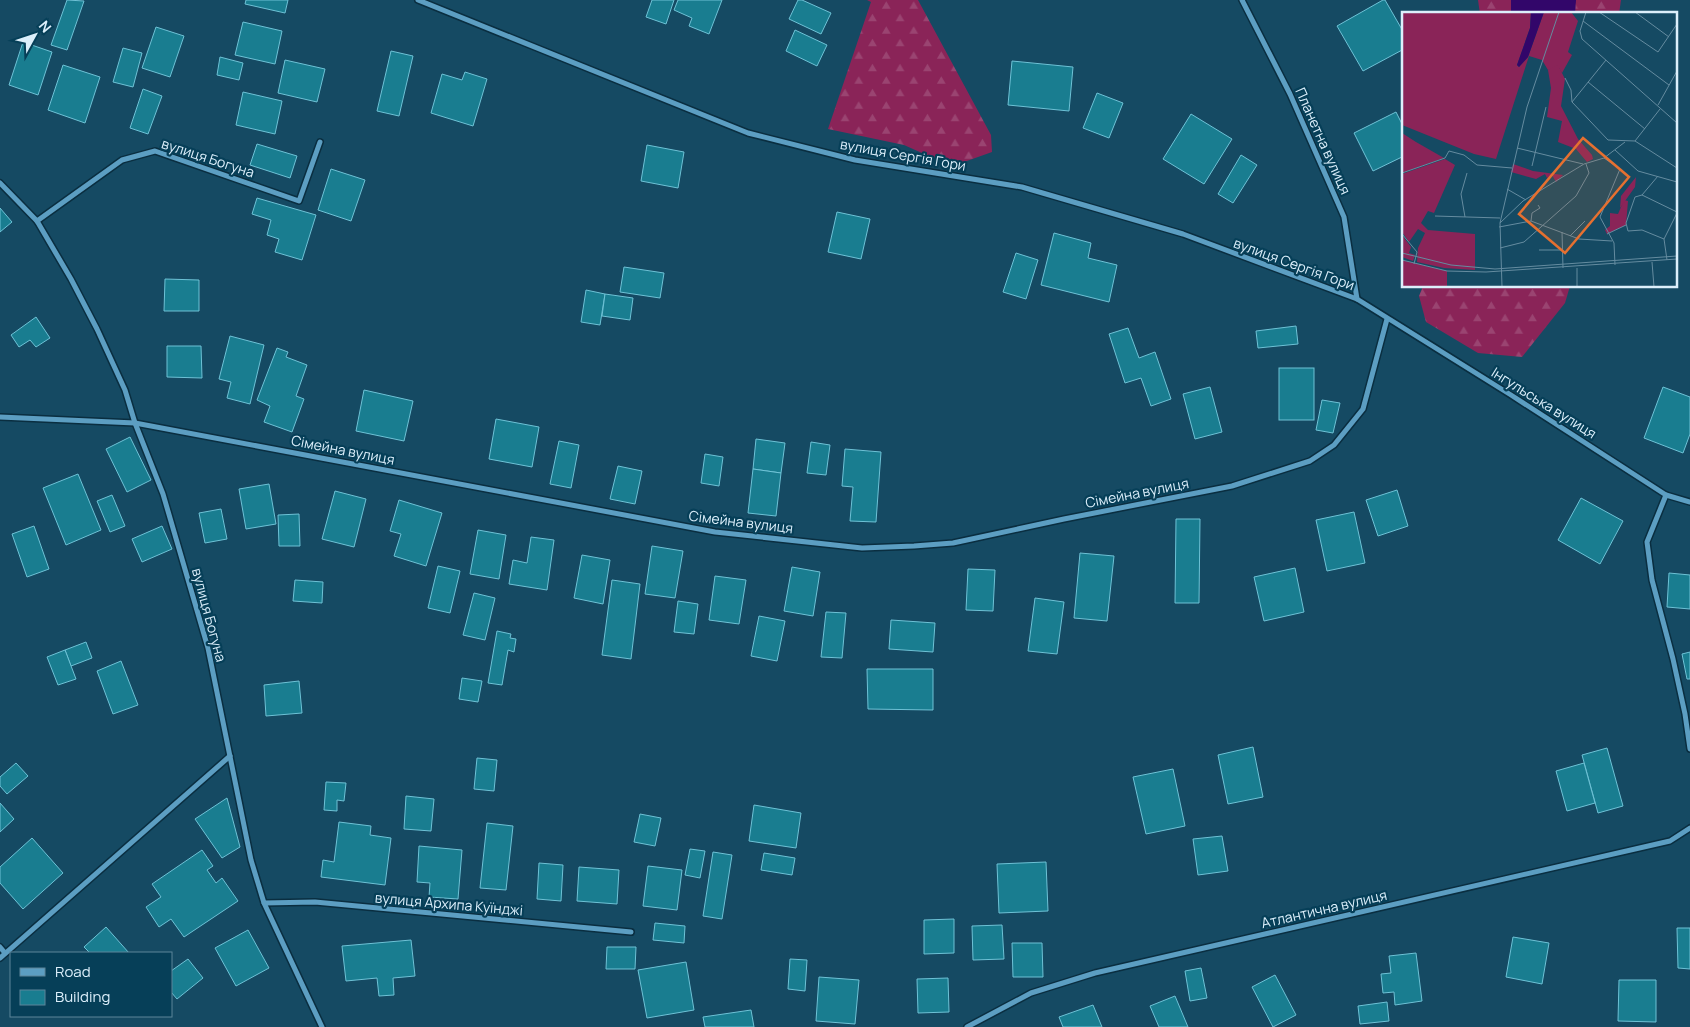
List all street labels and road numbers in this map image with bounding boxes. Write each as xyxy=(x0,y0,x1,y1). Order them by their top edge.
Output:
street label: Планетна вулиця xyxy=(1291,84,1355,197)
street label: вулиця Богуна xyxy=(159,134,257,181)
street label: вулиця Сергія Гори xyxy=(839,134,967,175)
street label: вулиця Сергія Гори xyxy=(1231,233,1357,294)
street label: Інгульська вулиця xyxy=(1488,363,1600,443)
street label: Сімейна вулиця xyxy=(290,430,396,469)
street label: Сімейна вулиця xyxy=(1084,473,1190,512)
street label: Сімейна вулиця xyxy=(688,506,794,537)
street label: вулиця Богуна xyxy=(188,566,231,664)
street label: Атлантична вулиця xyxy=(1259,885,1389,932)
street label: вулиця Архипа Куїнджі xyxy=(374,888,524,919)

